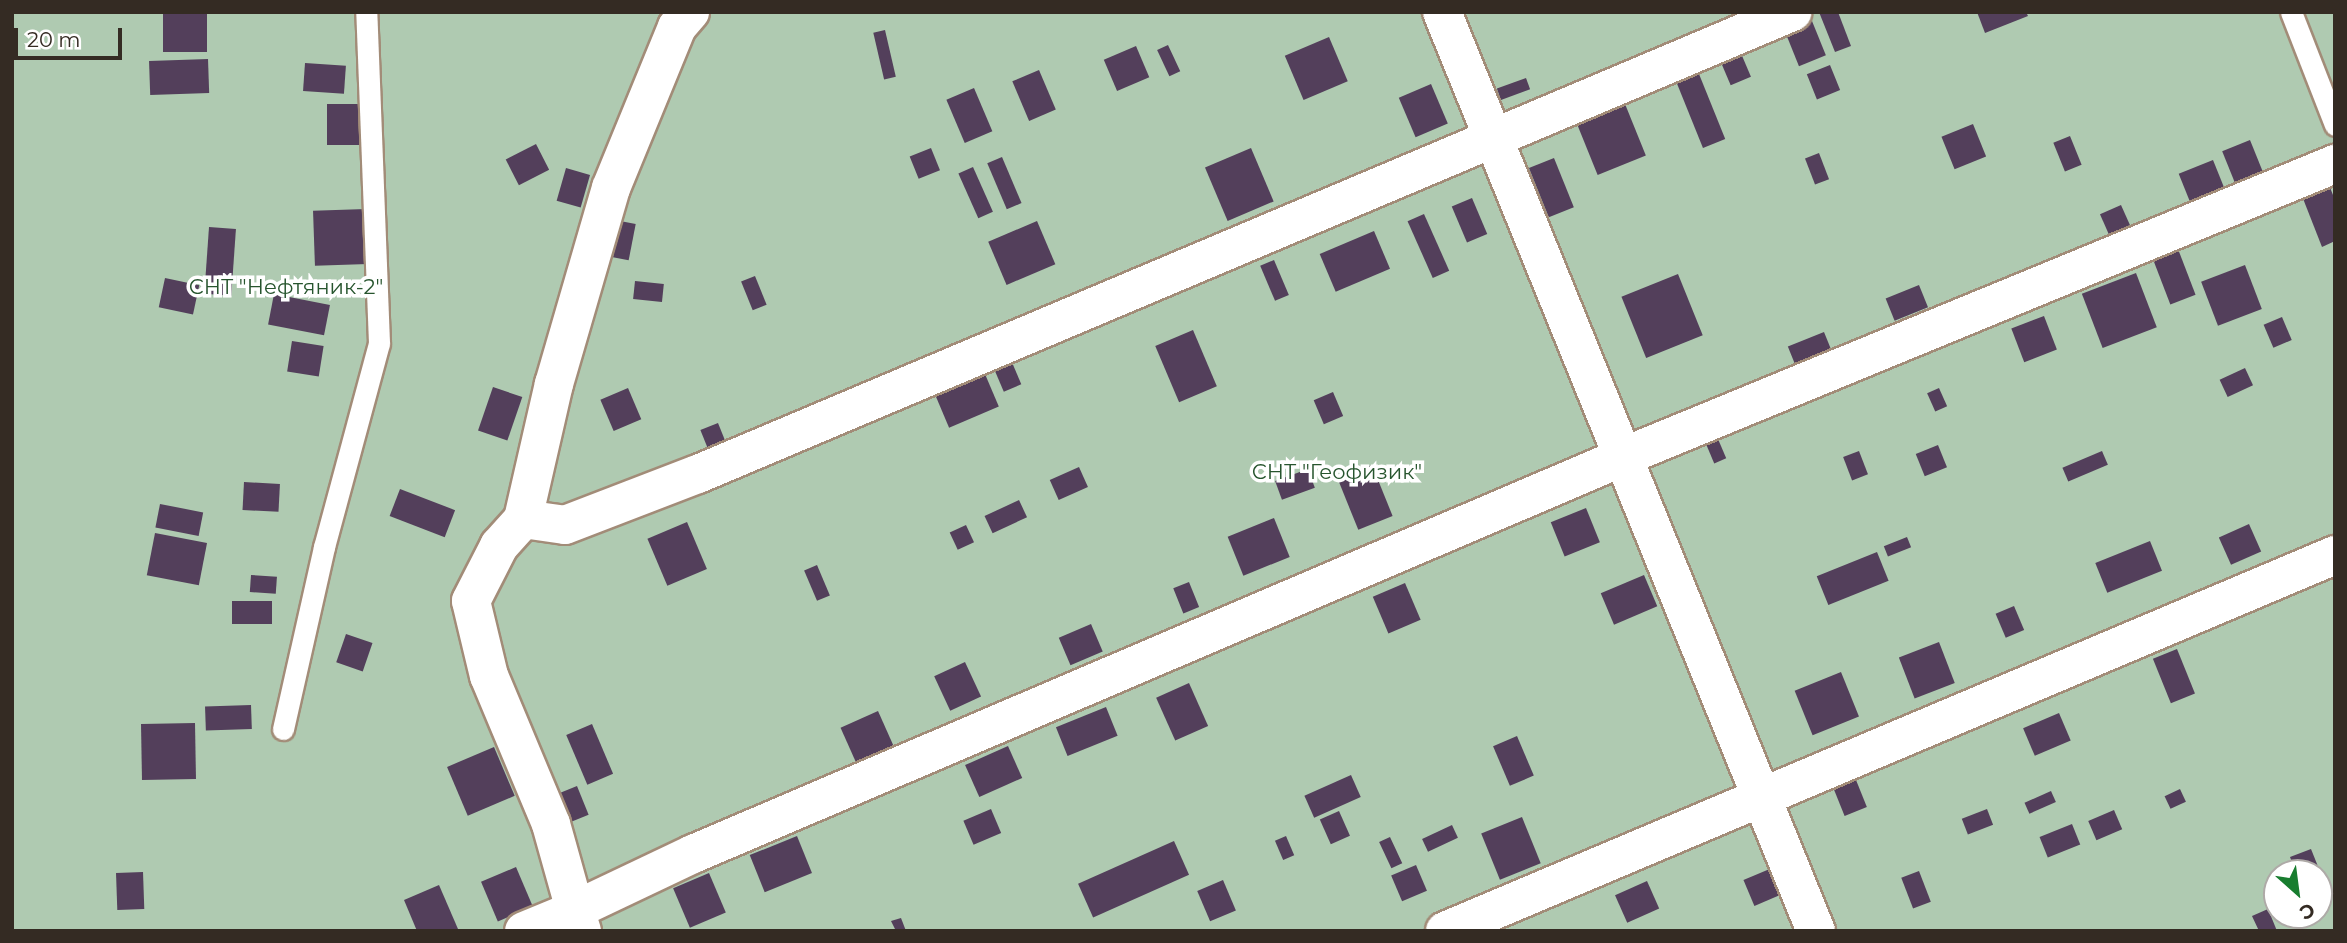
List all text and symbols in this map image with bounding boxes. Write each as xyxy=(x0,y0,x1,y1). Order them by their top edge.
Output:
scale bar xyxy=(18,14,126,58)
text: 20 m xyxy=(27,27,81,52)
park label: СНТ "Нефтяник-2" xyxy=(189,274,383,300)
park label: СНТ "Геофизик" xyxy=(1252,459,1422,485)
north arrow xyxy=(2263,859,2333,929)
text: С xyxy=(2296,898,2319,925)

